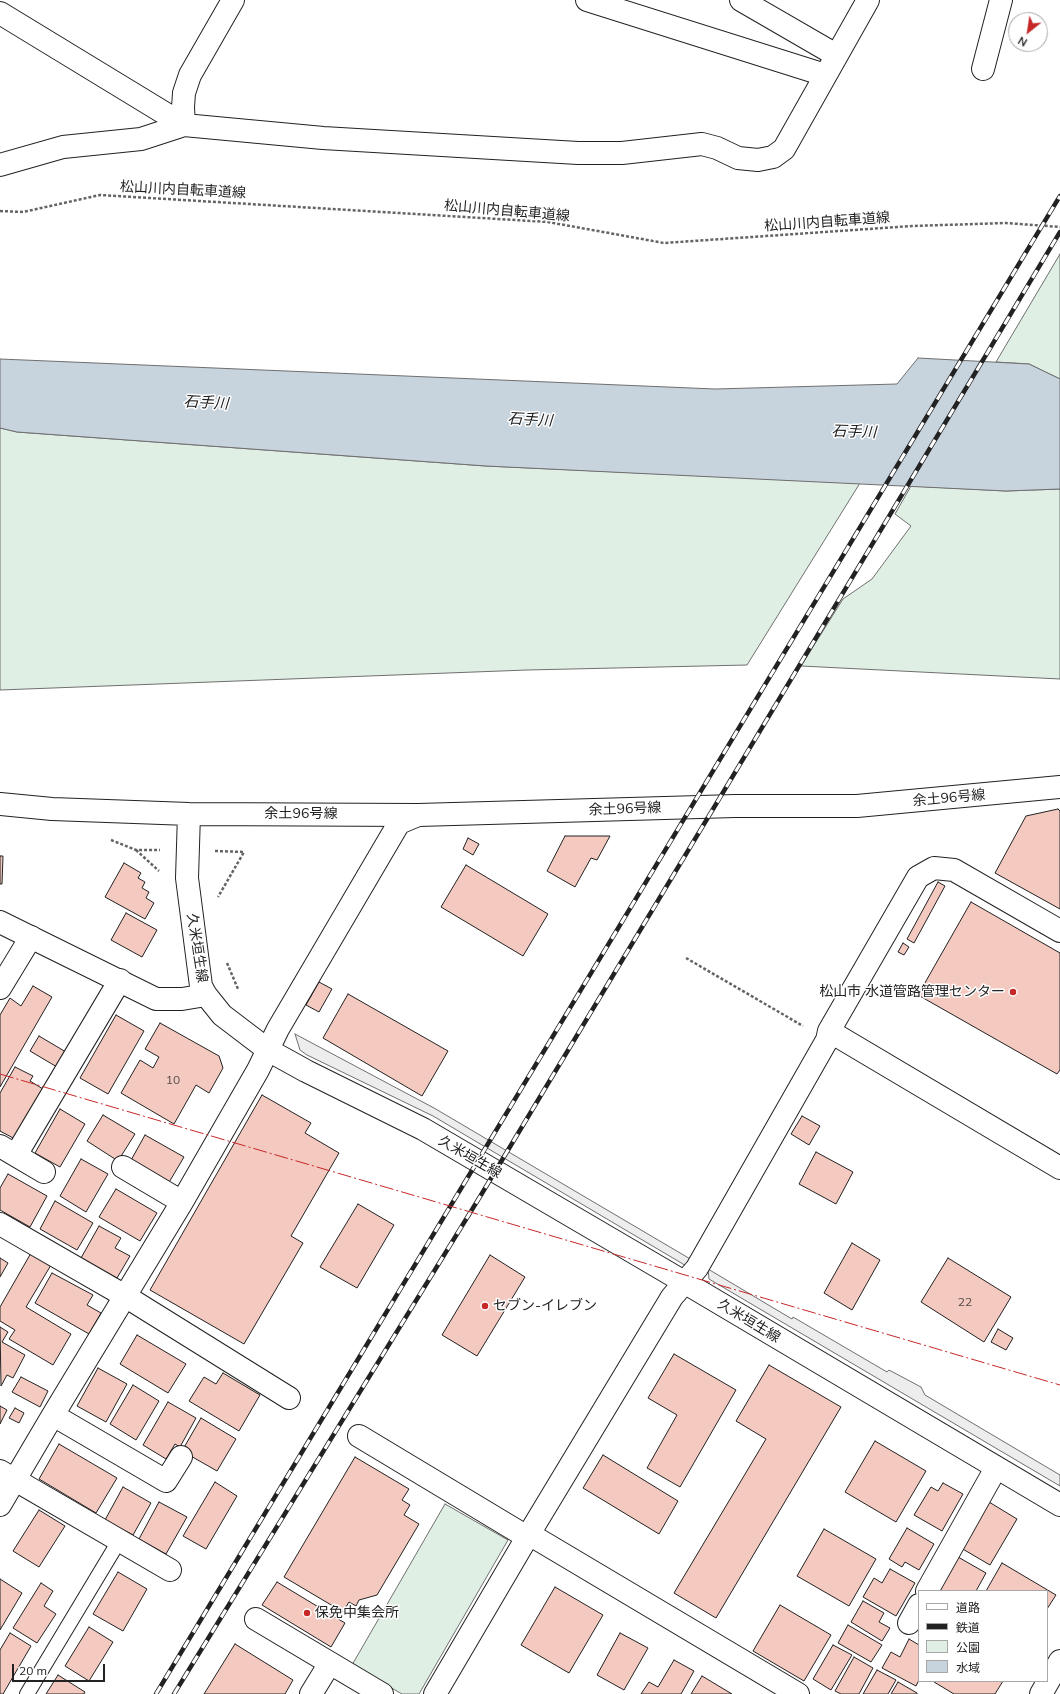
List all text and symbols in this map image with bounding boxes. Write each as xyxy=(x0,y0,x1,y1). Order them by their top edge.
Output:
north arrow xyxy=(1008,12,1048,52)
text: N xyxy=(1015,33,1030,50)
street label: 松山川内自転車道線 xyxy=(120,178,246,202)
street label: 松山川内自転車道線 xyxy=(444,197,570,225)
street label: 松山川内自転車道線 xyxy=(764,209,890,235)
water label: 石手川 xyxy=(183,393,229,413)
water label: 石手川 xyxy=(507,410,553,430)
water label: 石手川 xyxy=(831,422,877,442)
street label: 余土96号線 xyxy=(912,786,986,810)
street label: 余土96号線 xyxy=(588,799,662,819)
street label: 余土96号線 xyxy=(265,806,337,822)
street label: 久米垣生線 xyxy=(183,912,211,984)
place label: 松山市 水道管路管理センター xyxy=(819,984,1005,1000)
marker: 松山市 水道管路管理センター xyxy=(1008,987,1018,997)
house number: 10 xyxy=(166,1073,180,1087)
street label: 久米垣生線 xyxy=(435,1132,505,1182)
house number: 22 xyxy=(958,1295,972,1309)
street label: 久米垣生線 xyxy=(715,1296,783,1346)
place label: セブン-イレブン xyxy=(493,1298,597,1314)
marker: セブン-イレブン xyxy=(480,1301,490,1311)
legend xyxy=(918,1590,1048,1682)
text: 道路 xyxy=(956,1600,980,1615)
place label: 保免中集会所 xyxy=(315,1605,399,1621)
marker: 保免中集会所 xyxy=(302,1608,312,1618)
text: 鉄道 xyxy=(956,1620,980,1635)
text: 公園 xyxy=(956,1640,980,1655)
scale bar xyxy=(14,1656,107,1682)
text: 水域 xyxy=(956,1660,980,1675)
text: 20 m xyxy=(19,1663,47,1678)

